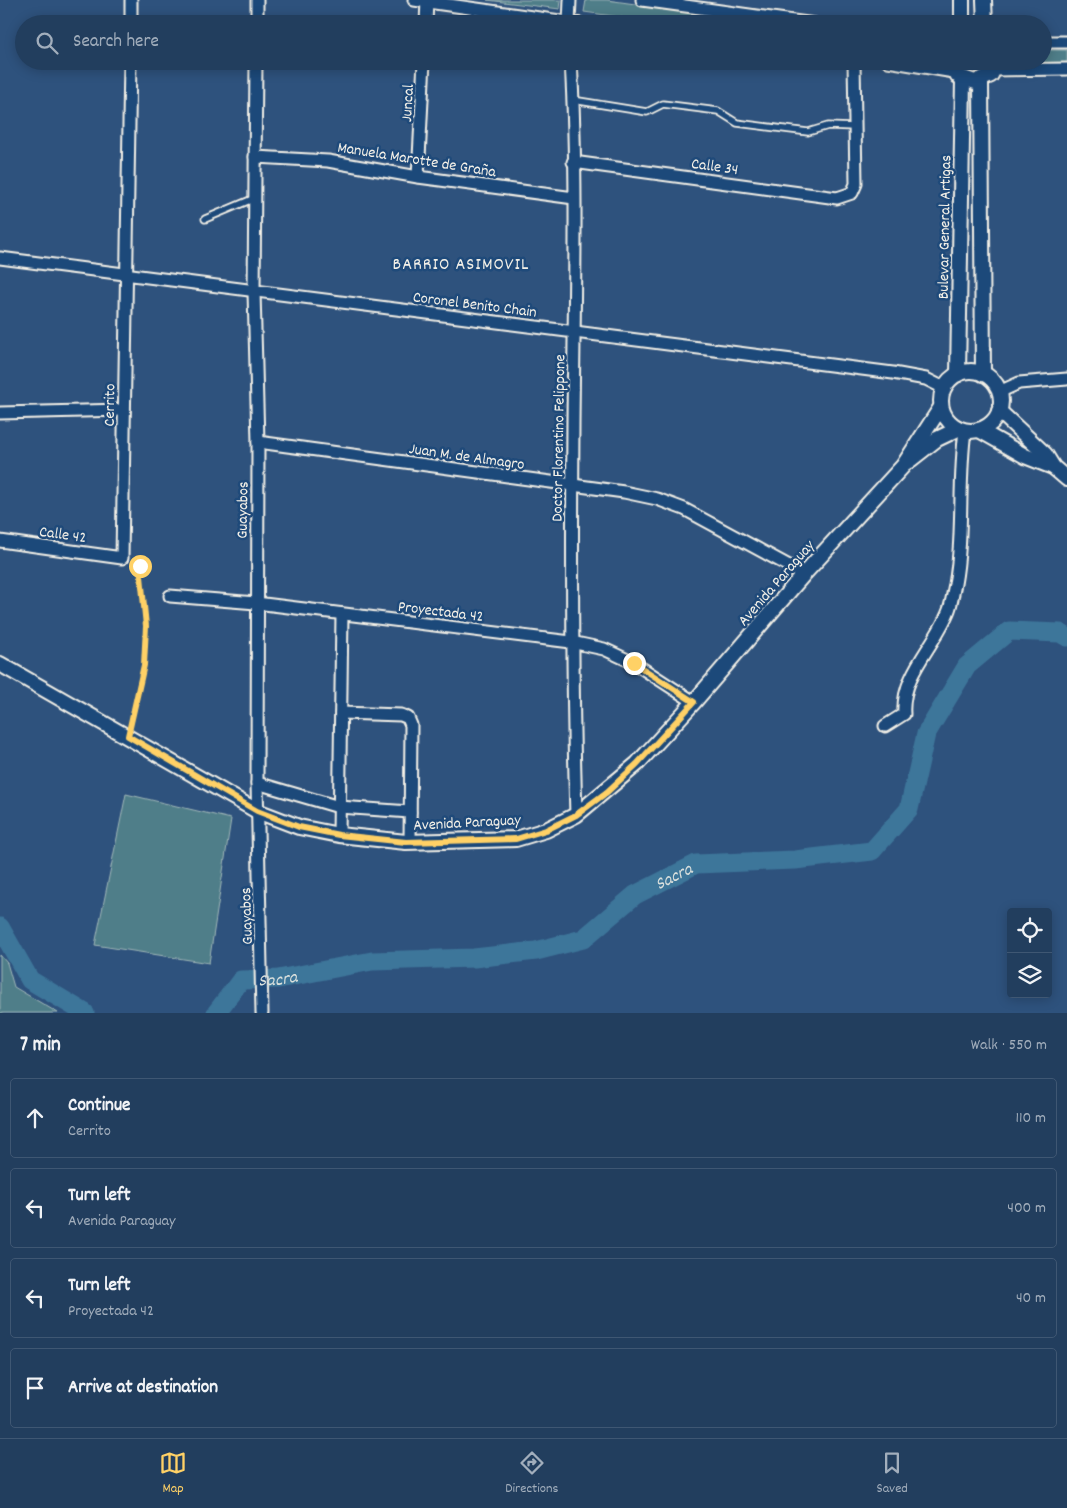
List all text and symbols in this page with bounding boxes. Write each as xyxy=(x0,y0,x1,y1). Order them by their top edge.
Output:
search box xyxy=(15,15,1052,70)
icon: search xyxy=(33,29,61,57)
text: Search here xyxy=(73,29,159,56)
street label: Juncal xyxy=(396,83,421,123)
street label: Manuela Marotte de Graña xyxy=(336,137,498,184)
street label: Calle 34 xyxy=(690,153,740,182)
street label: Bulevar General Artigas xyxy=(933,154,958,299)
district label: BARRIO ASIMOVIL xyxy=(393,253,529,278)
street label: Coronel Benito Chain xyxy=(411,286,538,324)
street label: Doctor Florentino Felippone xyxy=(547,354,572,522)
street label: Cerrito xyxy=(99,383,122,427)
street label: Juan M. de Almagro xyxy=(407,438,526,477)
street label: Guayabos xyxy=(232,481,256,539)
street label: Calle 42 xyxy=(38,521,88,550)
street label: Avenida Paraguay xyxy=(733,535,821,632)
route start xyxy=(129,555,152,578)
street label: Proyectada 42 xyxy=(397,596,485,629)
route end xyxy=(623,652,646,675)
street label: Avenida Paraguay xyxy=(413,809,522,838)
water label: Sacra xyxy=(651,857,699,898)
street label: Guayabos xyxy=(235,887,260,945)
map controls xyxy=(1007,908,1052,998)
button: locate xyxy=(1007,908,1052,953)
button: layers xyxy=(1007,953,1052,998)
water label: Sacra xyxy=(258,965,301,995)
text: 7 min xyxy=(20,1031,61,1061)
text: Walk · 550 m xyxy=(971,1034,1047,1057)
text: Continue xyxy=(68,1093,130,1120)
icon: ahead xyxy=(21,1104,49,1132)
text: 110 m xyxy=(1016,1107,1046,1130)
text: Cerrito xyxy=(68,1120,111,1143)
text: Turn left xyxy=(68,1183,131,1210)
icon: left xyxy=(21,1194,49,1222)
text: 400 m xyxy=(1007,1197,1046,1220)
text: Avenida Paraguay xyxy=(68,1210,176,1233)
text: Turn left xyxy=(68,1273,131,1300)
icon: left xyxy=(21,1284,49,1312)
text: 40 m xyxy=(1016,1287,1046,1310)
text: Proyectada 42 xyxy=(68,1300,154,1323)
icon: arrive xyxy=(21,1374,49,1402)
text: Arrive at destination xyxy=(68,1375,218,1402)
tab: Map xyxy=(159,1449,187,1499)
tab: Directions xyxy=(505,1449,558,1499)
tab: Saved xyxy=(877,1449,908,1499)

